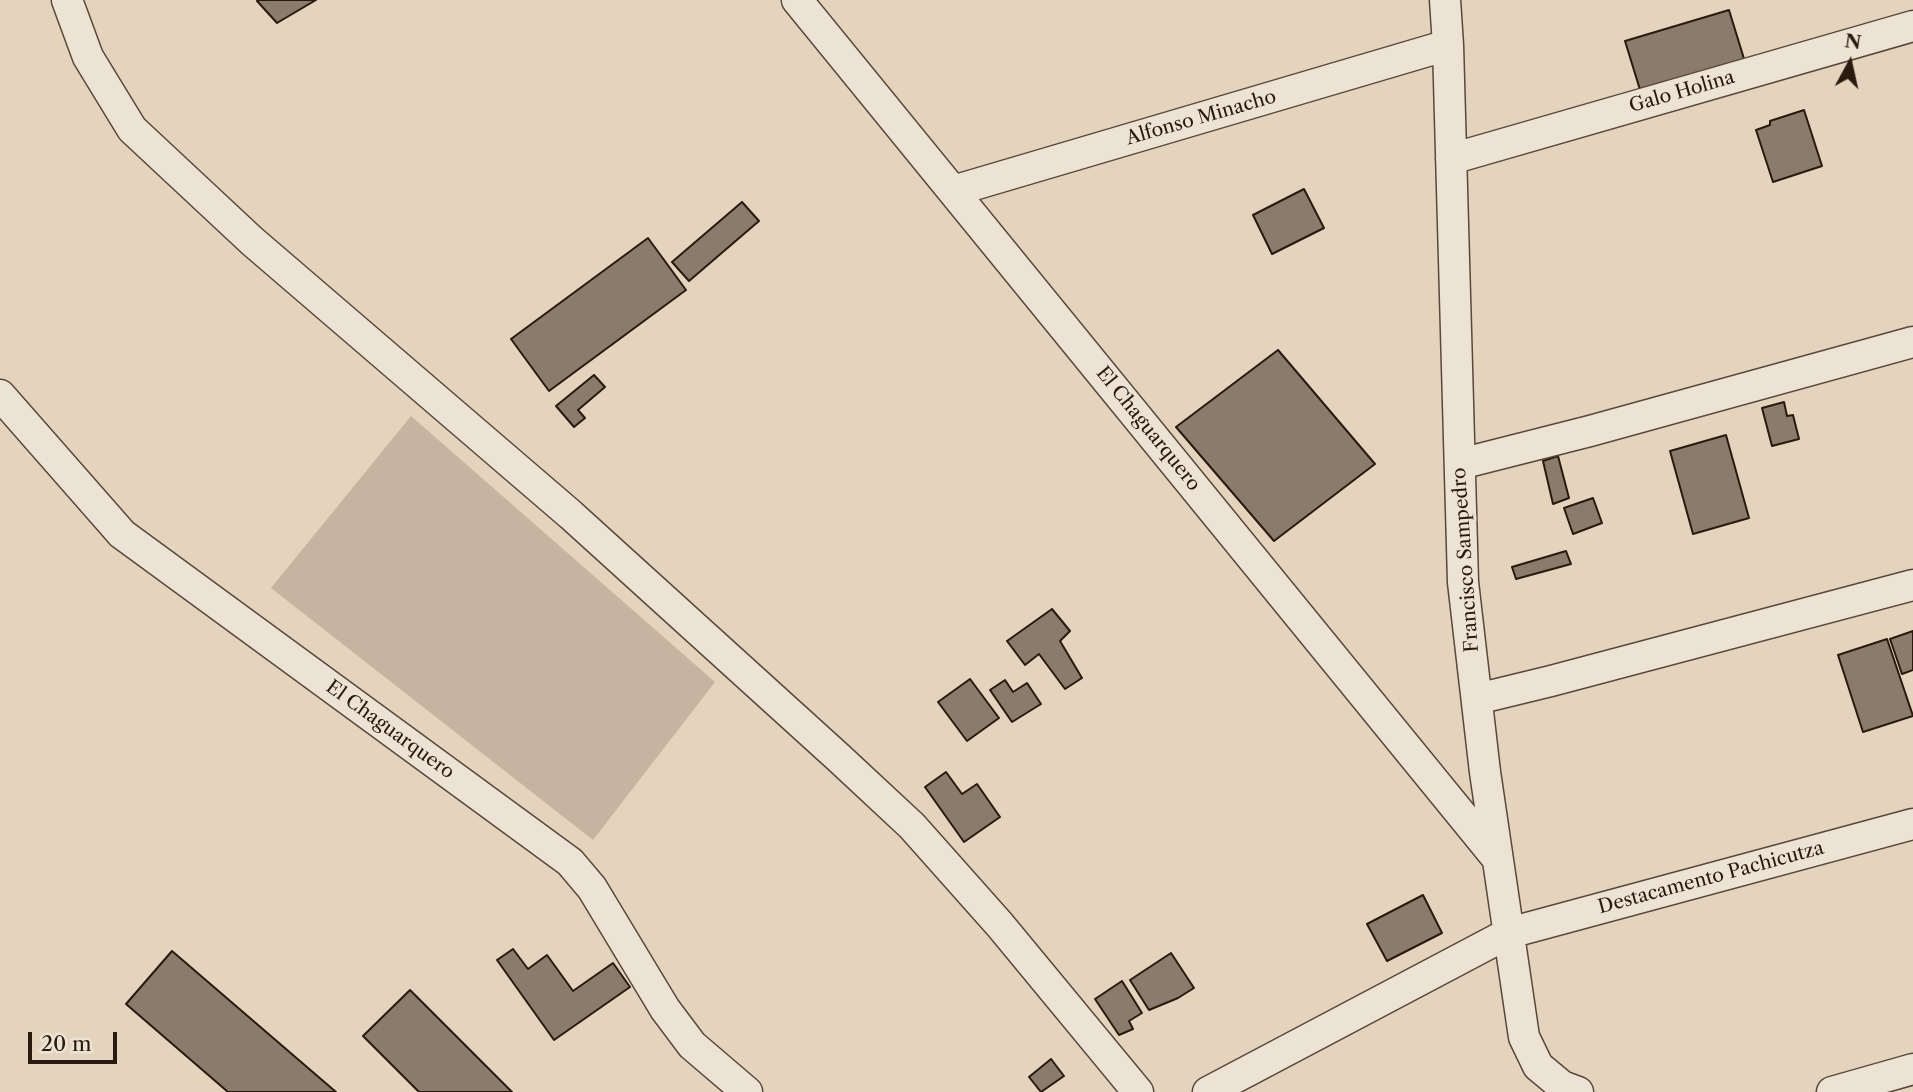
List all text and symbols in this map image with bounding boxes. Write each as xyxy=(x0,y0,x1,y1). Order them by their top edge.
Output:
north arrow xyxy=(1815,28,1885,98)
text: N xyxy=(1843,29,1863,54)
street label: Galo Holina xyxy=(1627,66,1737,118)
street label: Alfonso Minacho xyxy=(1123,86,1279,150)
street label: El Chaguarquero xyxy=(1091,362,1205,496)
street label: Francisco Sampedro xyxy=(1448,467,1484,653)
street label: El Chaguarquero xyxy=(321,676,459,784)
street label: Destacamento Pachicutza xyxy=(1596,837,1826,919)
scale bar xyxy=(32,1018,121,1062)
text: 20 m xyxy=(41,1031,92,1056)

